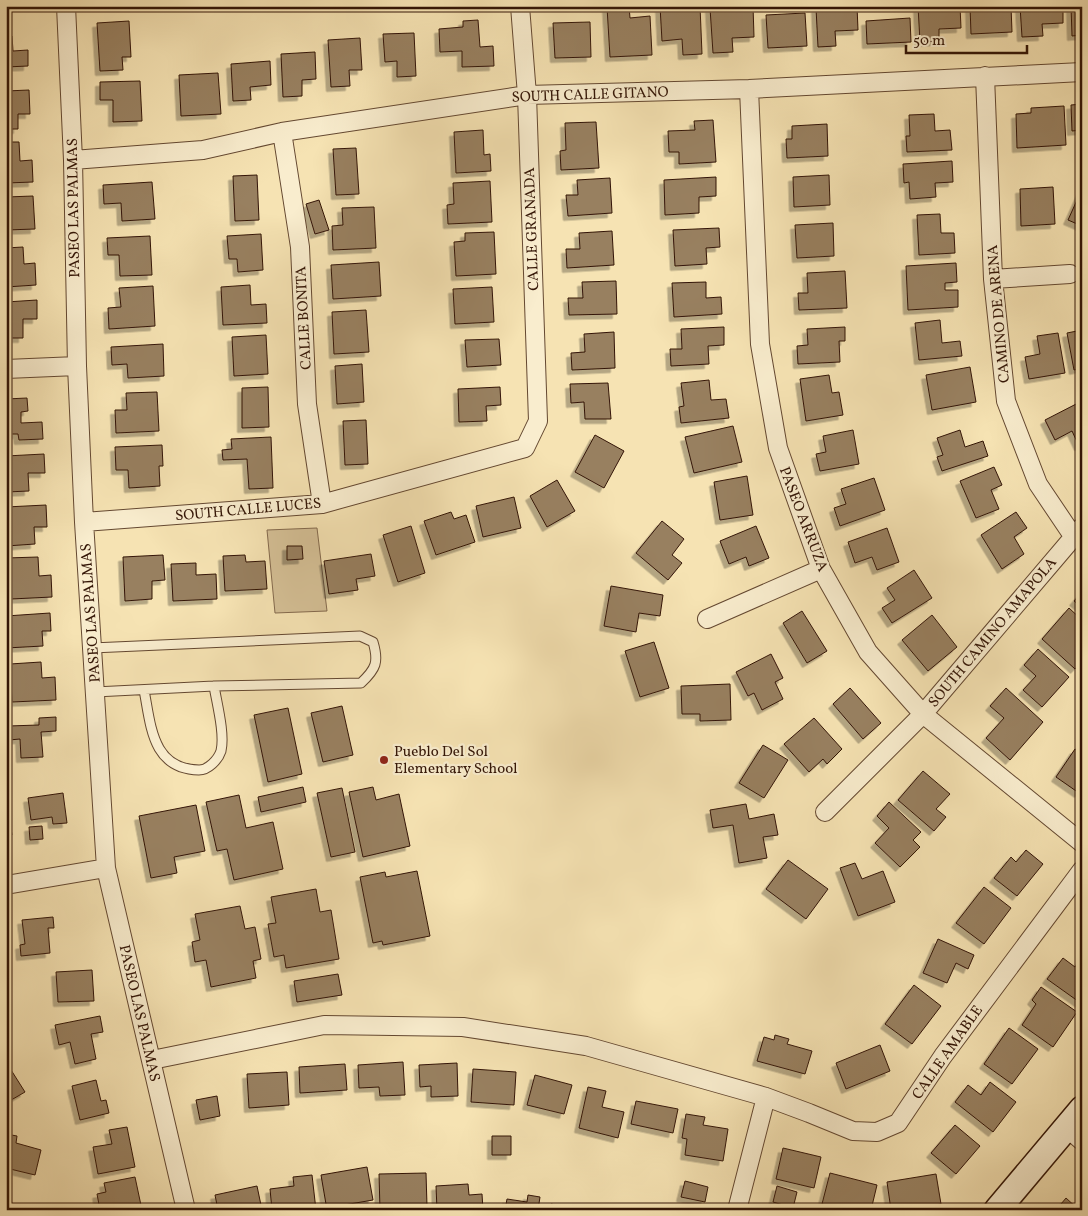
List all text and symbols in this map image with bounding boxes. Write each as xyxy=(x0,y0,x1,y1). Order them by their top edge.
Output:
scale bar xyxy=(906,22,1027,54)
text: 50 m xyxy=(913,31,945,52)
street label: SOUTH CALLE GITANO xyxy=(511,82,669,109)
street label: PASEO LAS PALMAS xyxy=(63,138,86,278)
street label: CALLE GRANADA xyxy=(520,167,545,291)
street label: CAMINO DE ARENA xyxy=(983,243,1016,384)
street label: CALLE BONITA xyxy=(291,265,318,370)
street label: PASEO ARRUZA xyxy=(773,464,832,576)
street label: SOUTH CALLE LUCES xyxy=(174,494,322,527)
street label: PASEO LAS PALMAS xyxy=(76,542,107,683)
street label: SOUTH CAMINO AMAPOLA xyxy=(924,553,1063,713)
place label: Pueblo Del Sol Elementary School xyxy=(394,742,517,780)
marker: Pueblo Del Sol Elementary School xyxy=(378,754,390,766)
street label: PASEO LAS PALMAS xyxy=(113,943,164,1084)
street label: CALLE AMABLE xyxy=(908,1001,989,1104)

